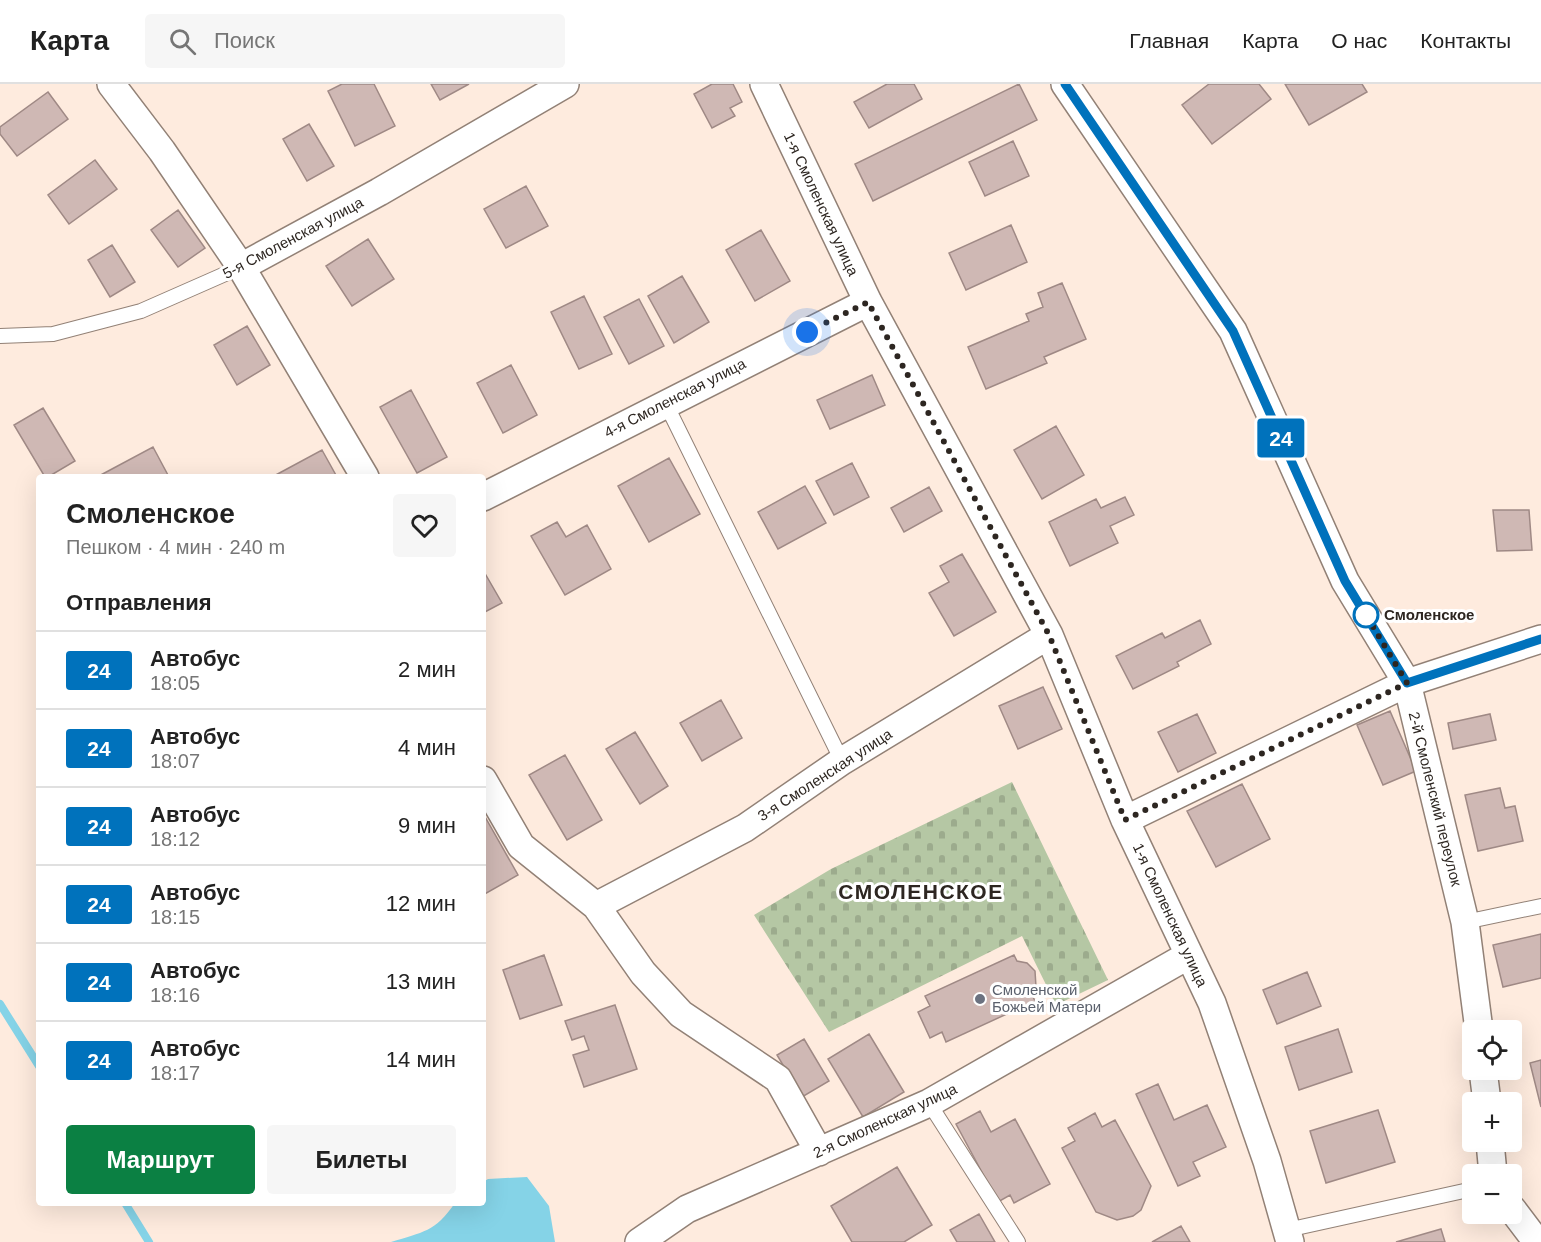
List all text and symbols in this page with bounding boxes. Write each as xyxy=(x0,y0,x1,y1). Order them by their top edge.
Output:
search box xyxy=(145,14,565,68)
text: Карта xyxy=(30,25,109,56)
icon: search xyxy=(166,25,199,58)
text: Поиск xyxy=(214,28,275,53)
text: Главная xyxy=(1129,29,1209,52)
text: Карта xyxy=(1242,29,1298,52)
text: О нас xyxy=(1331,29,1387,52)
text: Контакты xyxy=(1420,29,1511,52)
street label: 1-я Смоленская улица xyxy=(781,129,862,279)
street label: 5-я Смоленская улица xyxy=(220,193,366,282)
your location xyxy=(792,317,822,347)
street label: 4-я Смоленская улица xyxy=(601,354,749,441)
line badge: 24 xyxy=(1254,418,1308,458)
text: 24 xyxy=(1269,427,1293,450)
button: heart xyxy=(393,494,456,557)
text: Смоленское xyxy=(66,498,235,529)
text: Пешком · 4 мин · 240 m xyxy=(66,536,285,558)
text: Отправления xyxy=(66,590,212,615)
marker: Смоленское xyxy=(1353,602,1379,628)
place label: Смоленское xyxy=(1384,606,1474,623)
text: Автобус xyxy=(150,646,240,671)
text: 2 мин xyxy=(398,657,456,682)
text: 24 xyxy=(87,659,111,682)
text: 18:05 xyxy=(150,672,200,694)
street label: 2-й Смоленский переулок xyxy=(1406,710,1466,888)
text: Автобус xyxy=(150,724,240,749)
street label: 3-я Смоленская улица xyxy=(754,725,895,824)
text: 4 мин xyxy=(398,735,456,760)
text: 24 xyxy=(87,737,111,760)
text: 18:07 xyxy=(150,750,200,772)
text: Автобус xyxy=(150,802,240,827)
text: 9 мин xyxy=(398,813,456,838)
text: 24 xyxy=(87,815,111,838)
text: 18:12 xyxy=(150,828,200,850)
street label: 1-я Смоленская улица xyxy=(1130,840,1211,990)
text: Автобус xyxy=(150,880,240,905)
district label: СМОЛЕНСКОЕ xyxy=(838,880,1004,903)
text: 12 мин xyxy=(386,891,456,916)
text: 24 xyxy=(87,893,111,916)
text: 18:15 xyxy=(150,906,200,928)
text: Автобус xyxy=(150,958,240,983)
text: 13 мин xyxy=(386,969,456,994)
text: 24 xyxy=(87,971,111,994)
place label: Смоленской Божьей Матери xyxy=(992,981,1101,1015)
text: 18:16 xyxy=(150,984,200,1006)
marker: Смоленской Божьей Матери xyxy=(973,992,987,1006)
map controls xyxy=(1462,1020,1522,1224)
button: locate xyxy=(1462,1020,1522,1080)
text: Автобус xyxy=(150,1036,240,1061)
text: 14 мин xyxy=(386,1047,456,1072)
text: 24 xyxy=(87,1049,111,1072)
text: 18:17 xyxy=(150,1062,200,1084)
street label: 2-я Смоленская улица xyxy=(810,1080,960,1161)
button: + xyxy=(1462,1092,1522,1152)
button: Маршрут xyxy=(66,1125,255,1194)
button: Билеты xyxy=(267,1125,456,1194)
button: − xyxy=(1462,1164,1522,1224)

